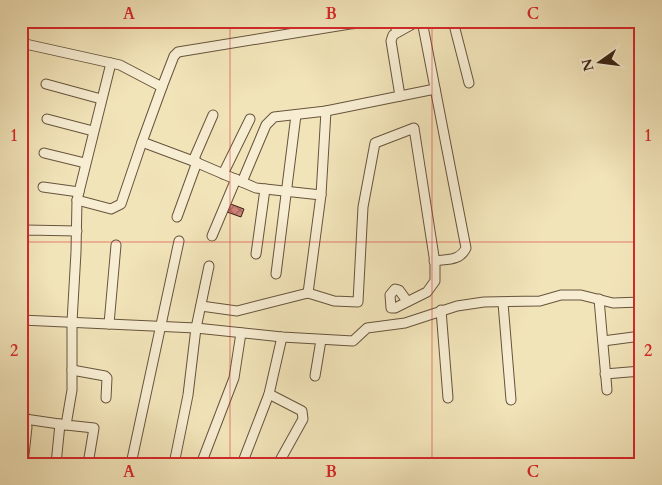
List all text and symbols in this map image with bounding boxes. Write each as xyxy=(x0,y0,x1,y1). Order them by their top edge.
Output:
text: A xyxy=(123,3,135,25)
text: B xyxy=(325,3,337,25)
text: C xyxy=(527,3,539,25)
north arrow xyxy=(574,38,624,88)
text: N xyxy=(577,57,599,73)
text: 1 xyxy=(10,125,18,147)
text: 1 xyxy=(644,125,652,147)
text: 2 xyxy=(10,340,18,362)
text: 2 xyxy=(644,340,652,362)
text: A xyxy=(123,461,135,483)
text: B xyxy=(325,461,337,483)
text: C xyxy=(527,461,539,483)

